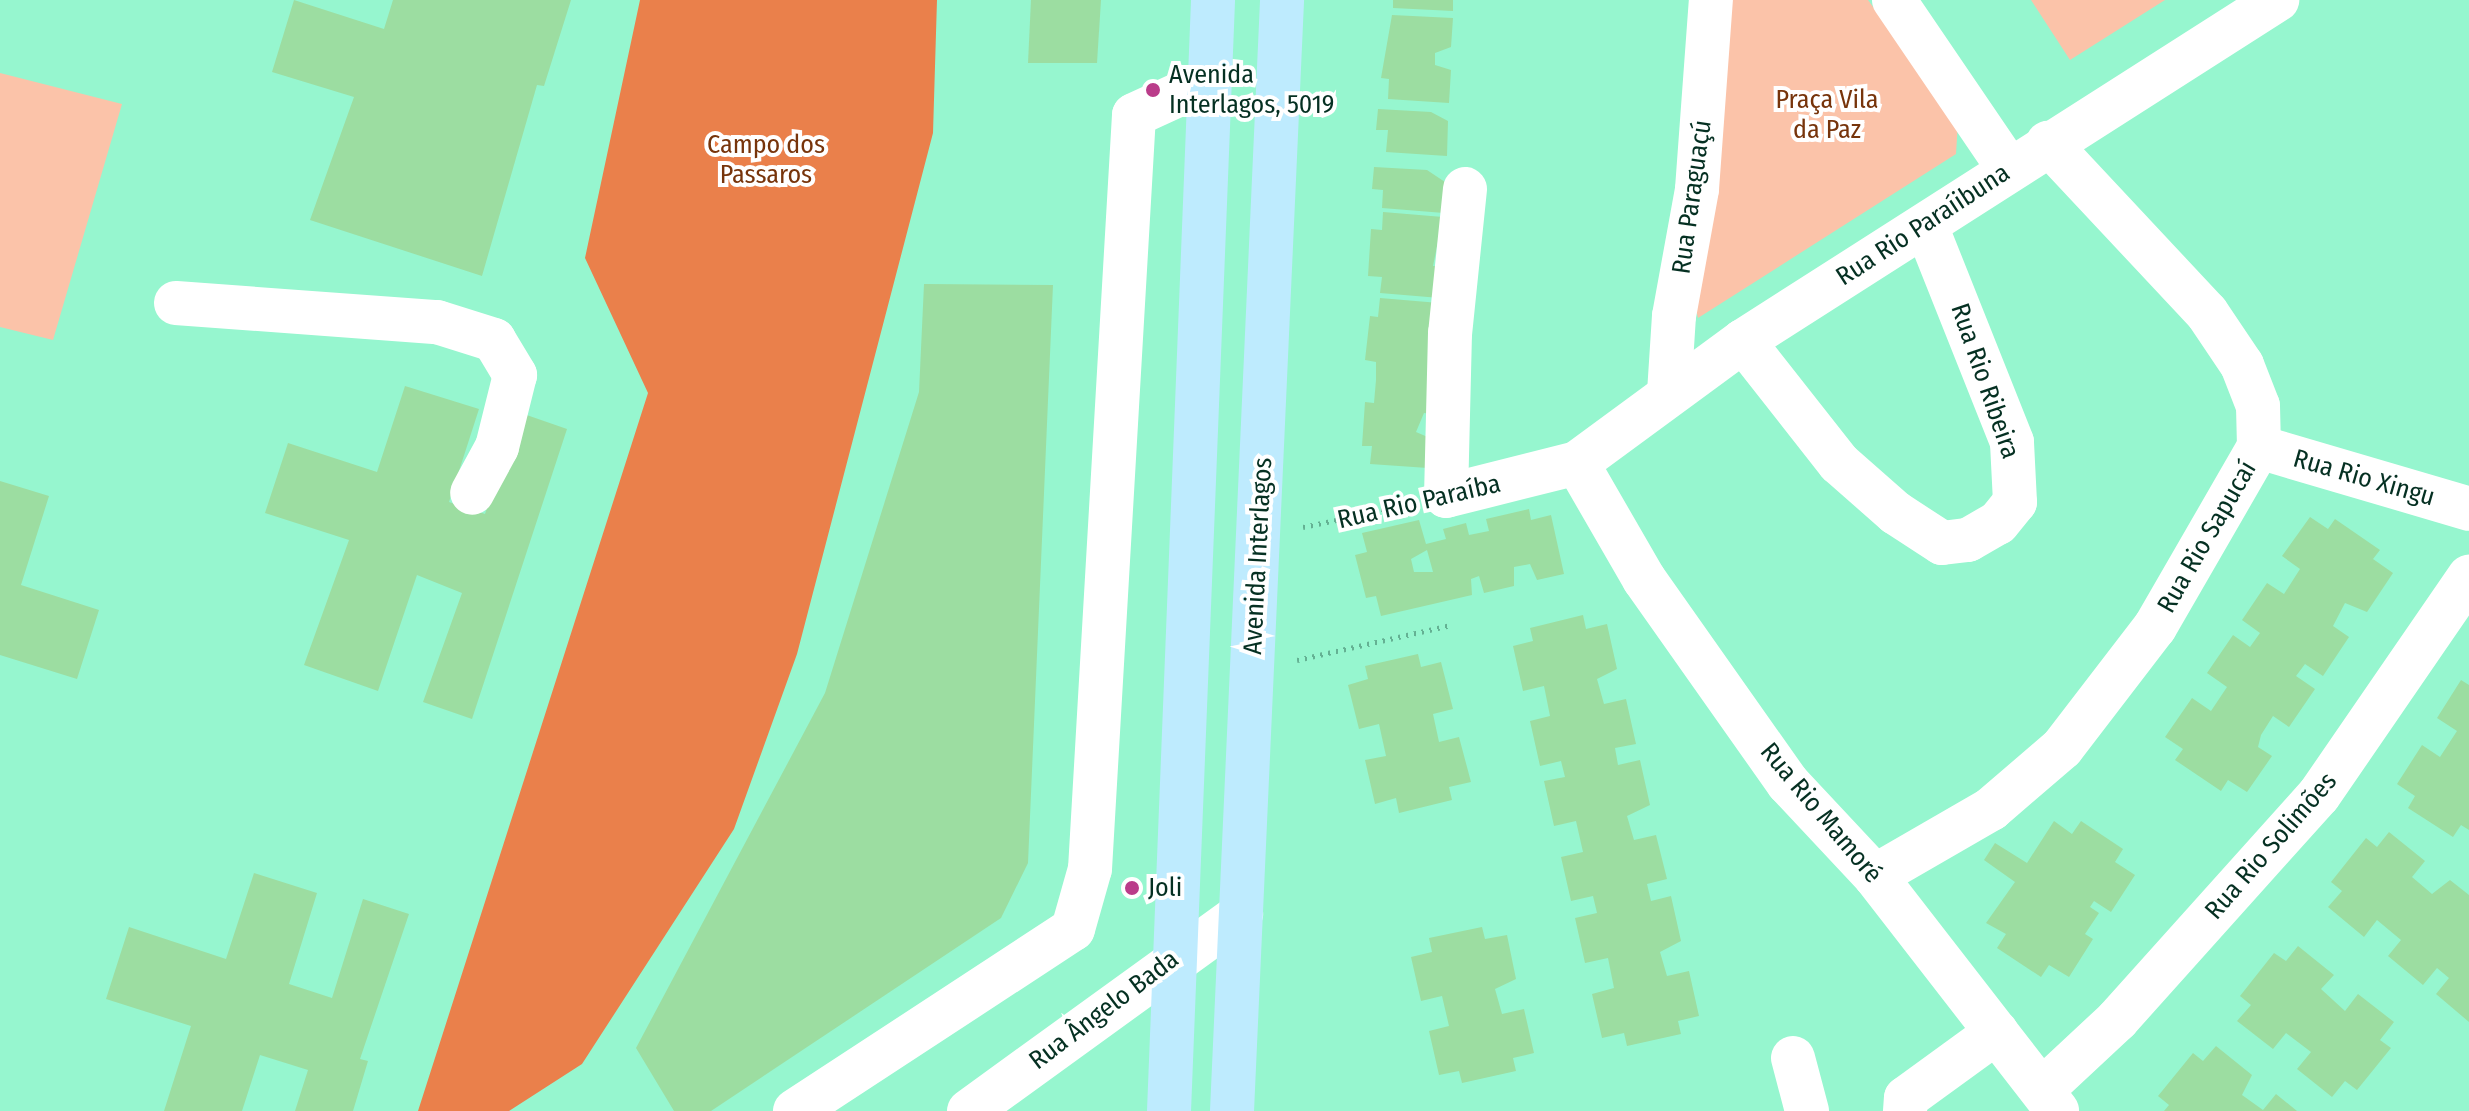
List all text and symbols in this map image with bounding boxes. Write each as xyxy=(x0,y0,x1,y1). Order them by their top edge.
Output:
place label: Avenida Interlagos, 5019 xyxy=(1169,59,1334,120)
marker: Avenida Interlagos, 5019 xyxy=(1144,81,1162,99)
park label: Praça Vila da Paz xyxy=(1775,84,1879,146)
street label: Rua Paraguaçú xyxy=(1666,118,1718,276)
park label: Campo dos Passaros xyxy=(707,129,825,190)
street label: Rua Rio Paraíibuna xyxy=(1830,157,2016,293)
street label: Rua Rio Ribeira xyxy=(1944,299,2026,463)
street label: Rua Rio Xingu xyxy=(2290,443,2438,513)
street label: Rua Rio Sapucaí xyxy=(2151,455,2263,619)
street label: Avenida Interlagos xyxy=(1237,457,1279,655)
street label: Rua Rio Paraíba xyxy=(1334,468,1504,536)
street label: Rua Rio Mamoré xyxy=(1753,737,1889,889)
street label: Rua Rio Solimões xyxy=(2199,766,2343,926)
place label: Joli xyxy=(1148,872,1182,904)
marker: Joli xyxy=(1123,879,1141,897)
street label: Rua Ângelo Bada xyxy=(1023,944,1185,1076)

